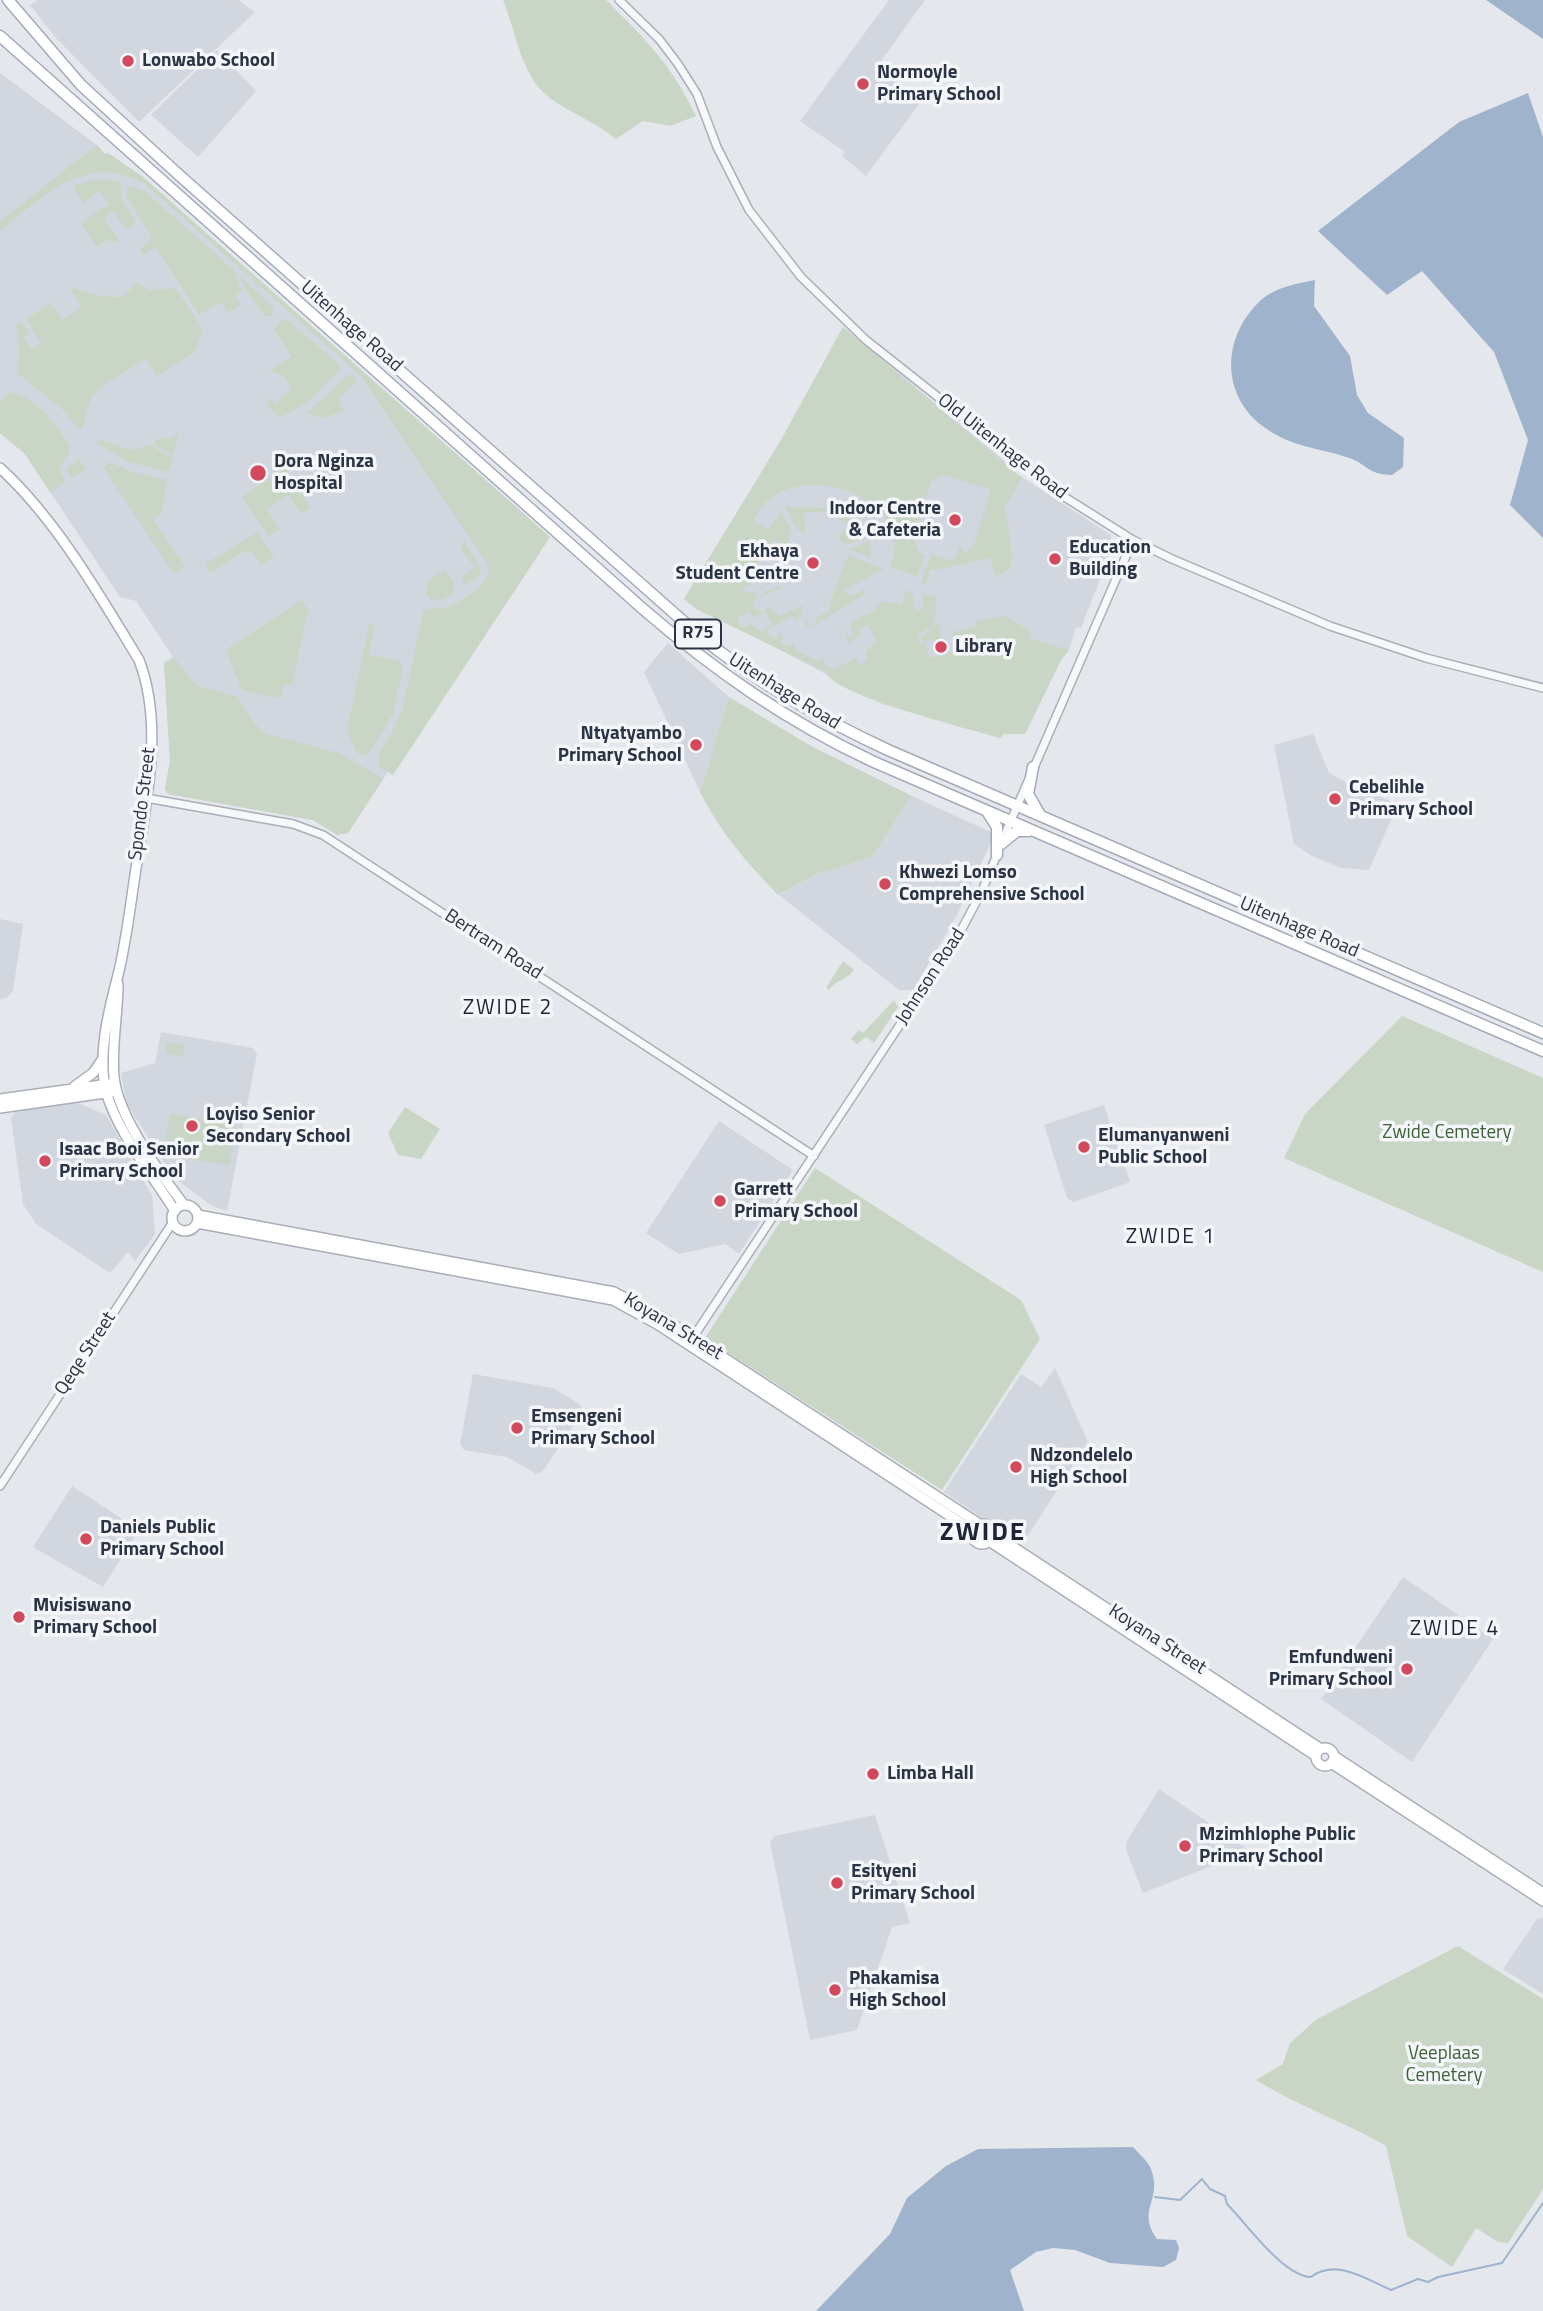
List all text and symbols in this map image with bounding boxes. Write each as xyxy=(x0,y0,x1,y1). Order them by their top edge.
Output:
place label: Lonwabo School xyxy=(142,50,275,72)
marker: Lonwabo School xyxy=(120,53,136,69)
place label: Normoyle Primary School xyxy=(877,62,1001,106)
marker: Normoyle Primary School xyxy=(855,76,871,92)
street label: Uitenhage Road xyxy=(295,277,407,377)
street label: Old Uitenhage Road xyxy=(933,389,1071,505)
place label: Dora Nginza Hospital xyxy=(274,451,374,495)
marker: Dora Nginza Hospital xyxy=(248,463,268,483)
place label: Indoor Centre & Cafeteria xyxy=(829,498,941,542)
marker: Indoor Centre & Cafeteria xyxy=(947,512,963,528)
place label: Education Building xyxy=(1069,537,1151,581)
place label: Ekhaya Student Centre xyxy=(676,541,799,585)
marker: Education Building xyxy=(1047,551,1063,567)
marker: Ekhaya Student Centre xyxy=(805,555,821,571)
road number: R75 xyxy=(675,620,721,648)
place label: Library xyxy=(955,636,1013,658)
marker: Library xyxy=(933,639,949,655)
street label: Uitenhage Road xyxy=(724,649,844,735)
place label: Ntyatyambo Primary School xyxy=(558,723,682,767)
marker: Ntyatyambo Primary School xyxy=(688,737,704,753)
street label: Spondo Street xyxy=(125,746,161,862)
place label: Cebelihle Primary School xyxy=(1349,777,1473,821)
marker: Cebelihle Primary School xyxy=(1327,791,1343,807)
place label: Khwezi Lomso Comprehensive School xyxy=(899,862,1085,906)
marker: Khwezi Lomso Comprehensive School xyxy=(877,876,893,892)
street label: Uitenhage Road xyxy=(1236,893,1362,963)
street label: Bertram Road xyxy=(440,905,546,985)
street label: Johnson Road xyxy=(891,925,971,1029)
district label: ZWIDE 2 xyxy=(464,996,552,1022)
place label: Loyiso Senior Secondary School xyxy=(206,1104,351,1148)
marker: Loyiso Senior Secondary School xyxy=(184,1118,200,1134)
park label: Zwide Cemetery xyxy=(1382,1122,1512,1144)
place label: Elumanyanweni Public School xyxy=(1098,1125,1229,1169)
place label: Isaac Booi Senior Primary School xyxy=(59,1139,199,1183)
marker: Elumanyanweni Public School xyxy=(1076,1139,1092,1155)
marker: Isaac Booi Senior Primary School xyxy=(37,1153,53,1169)
place label: Garrett Primary School xyxy=(734,1179,858,1223)
marker: Garrett Primary School xyxy=(712,1193,728,1209)
district label: ZWIDE 1 xyxy=(1127,1225,1215,1251)
street label: Koyana Street xyxy=(619,1288,727,1366)
street label: Qeqe Street xyxy=(51,1308,121,1400)
place label: Emsengeni Primary School xyxy=(531,1406,655,1450)
marker: Emsengeni Primary School xyxy=(509,1420,525,1436)
place label: Ndzondelelo High School xyxy=(1030,1445,1133,1489)
marker: Ndzondelelo High School xyxy=(1008,1459,1024,1475)
place label: Daniels Public Primary School xyxy=(100,1517,224,1561)
district label: ZWIDE xyxy=(940,1518,1026,1550)
marker: Daniels Public Primary School xyxy=(78,1531,94,1547)
place label: Mvisiswano Primary School xyxy=(33,1595,157,1639)
street label: Koyana Street xyxy=(1104,1600,1210,1680)
marker: Mvisiswano Primary School xyxy=(11,1609,27,1625)
district label: ZWIDE 4 xyxy=(1411,1617,1499,1643)
place label: Emfundweni Primary School xyxy=(1269,1647,1393,1691)
marker: Emfundweni Primary School xyxy=(1399,1661,1415,1677)
place label: Limba Hall xyxy=(887,1763,974,1785)
marker: Limba Hall xyxy=(865,1766,881,1782)
place label: Mzimhlophe Public Primary School xyxy=(1199,1824,1356,1868)
marker: Mzimhlophe Public Primary School xyxy=(1177,1838,1193,1854)
place label: Esityeni Primary School xyxy=(851,1861,975,1905)
marker: Esityeni Primary School xyxy=(829,1875,845,1891)
place label: Phakamisa High School xyxy=(849,1968,946,2012)
marker: Phakamisa High School xyxy=(827,1982,843,1998)
park label: Veeplaas Cemetery xyxy=(1405,2043,1483,2087)

